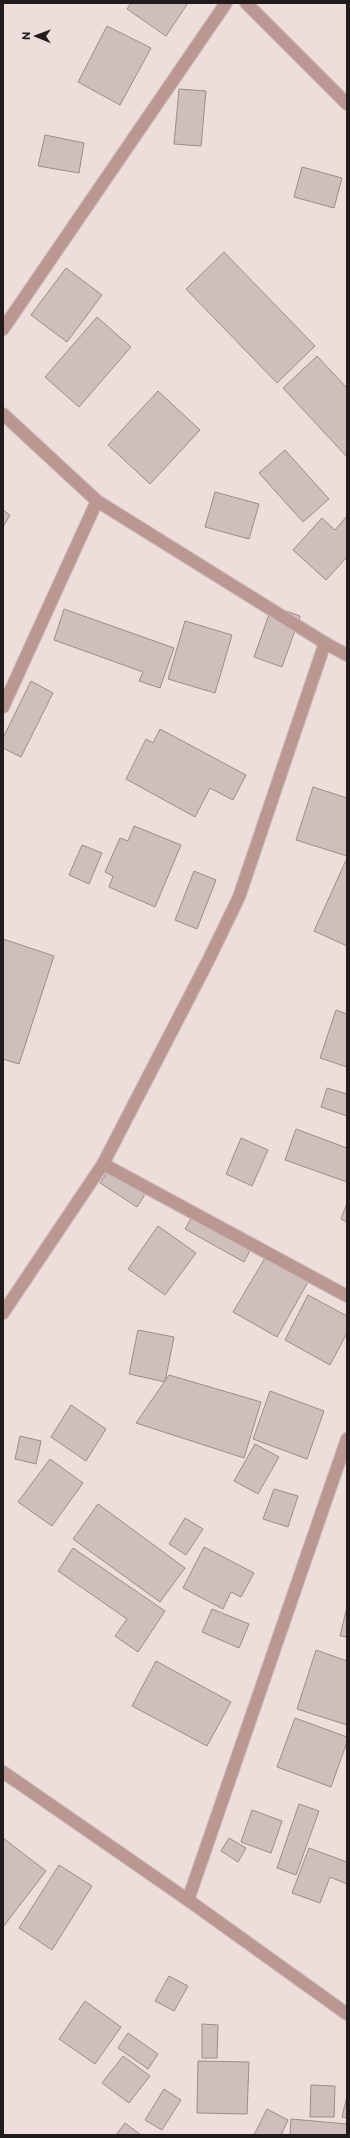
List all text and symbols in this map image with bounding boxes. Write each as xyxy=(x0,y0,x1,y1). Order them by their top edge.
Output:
north arrow xyxy=(16,16,56,56)
text: N xyxy=(19,32,32,40)

